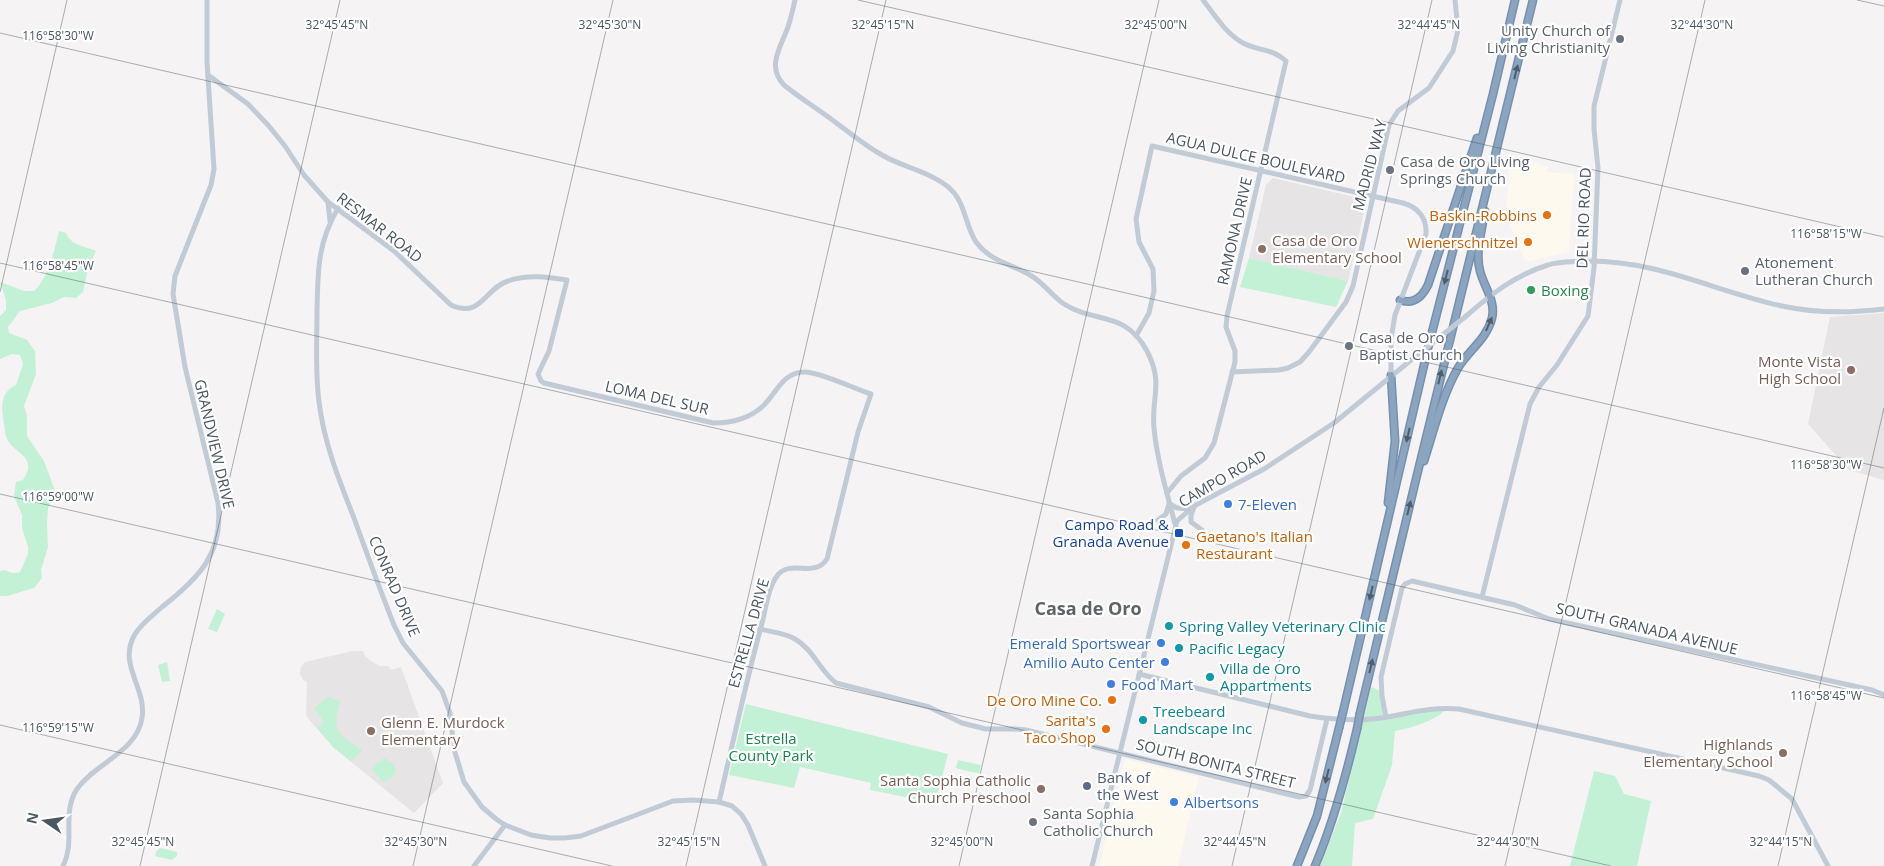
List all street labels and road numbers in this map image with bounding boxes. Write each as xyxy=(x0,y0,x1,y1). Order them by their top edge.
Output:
street label: MADRID WAY xyxy=(1347,117,1391,213)
street label: AGUA DULCE BOULEVARD xyxy=(1165,127,1347,187)
street label: DEL RIO ROAD xyxy=(1571,167,1595,269)
street label: RAMONA DRIVE xyxy=(1212,175,1256,287)
street label: RESMAR ROAD xyxy=(333,187,427,267)
street label: LOMA DEL SUR xyxy=(603,375,711,419)
street label: GRANDVIEW DRIVE xyxy=(190,377,240,511)
street label: CAMPO ROAD xyxy=(1174,445,1270,511)
street label: CONRAD DRIVE xyxy=(365,533,425,639)
street label: ESTRELLA DRIVE xyxy=(723,576,773,690)
street label: SOUTH GRANADA AVENUE xyxy=(1554,597,1740,659)
street label: SOUTH BONITA STREET xyxy=(1134,734,1298,793)

